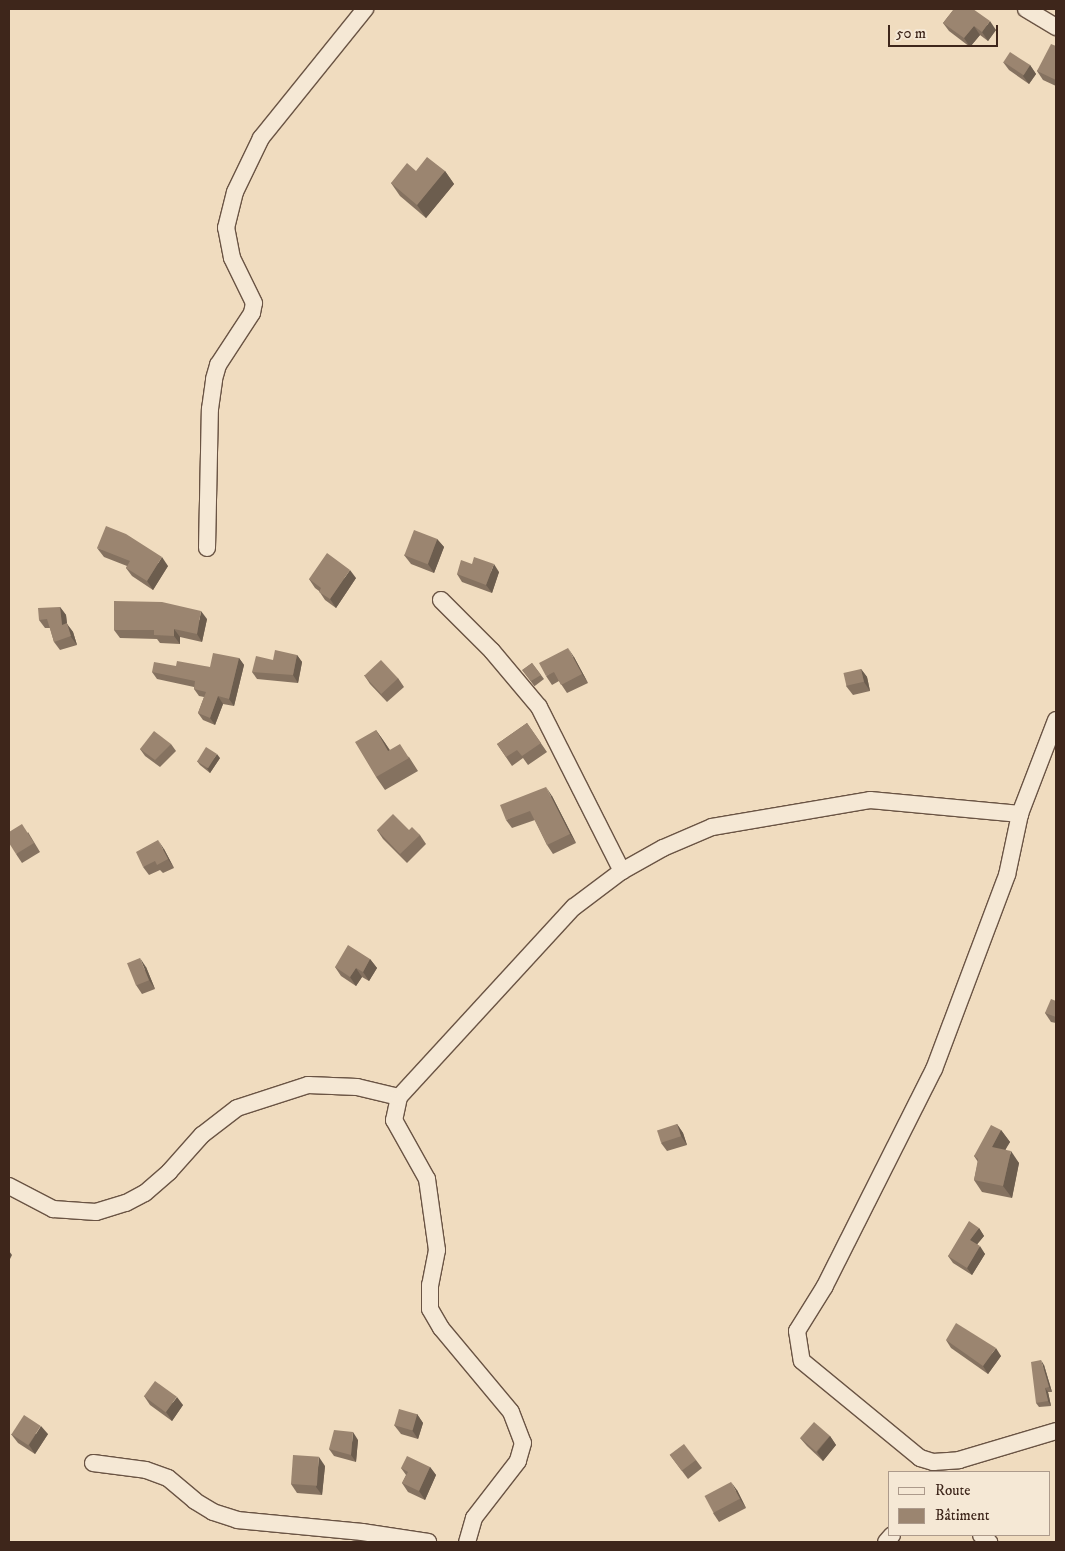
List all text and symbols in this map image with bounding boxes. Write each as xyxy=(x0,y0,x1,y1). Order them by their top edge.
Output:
scale bar xyxy=(890,15,1000,47)
text: 50 m xyxy=(896,24,926,43)
legend xyxy=(888,1471,1050,1536)
text: Route xyxy=(935,1481,970,1500)
text: Bâtiment xyxy=(935,1506,990,1525)

